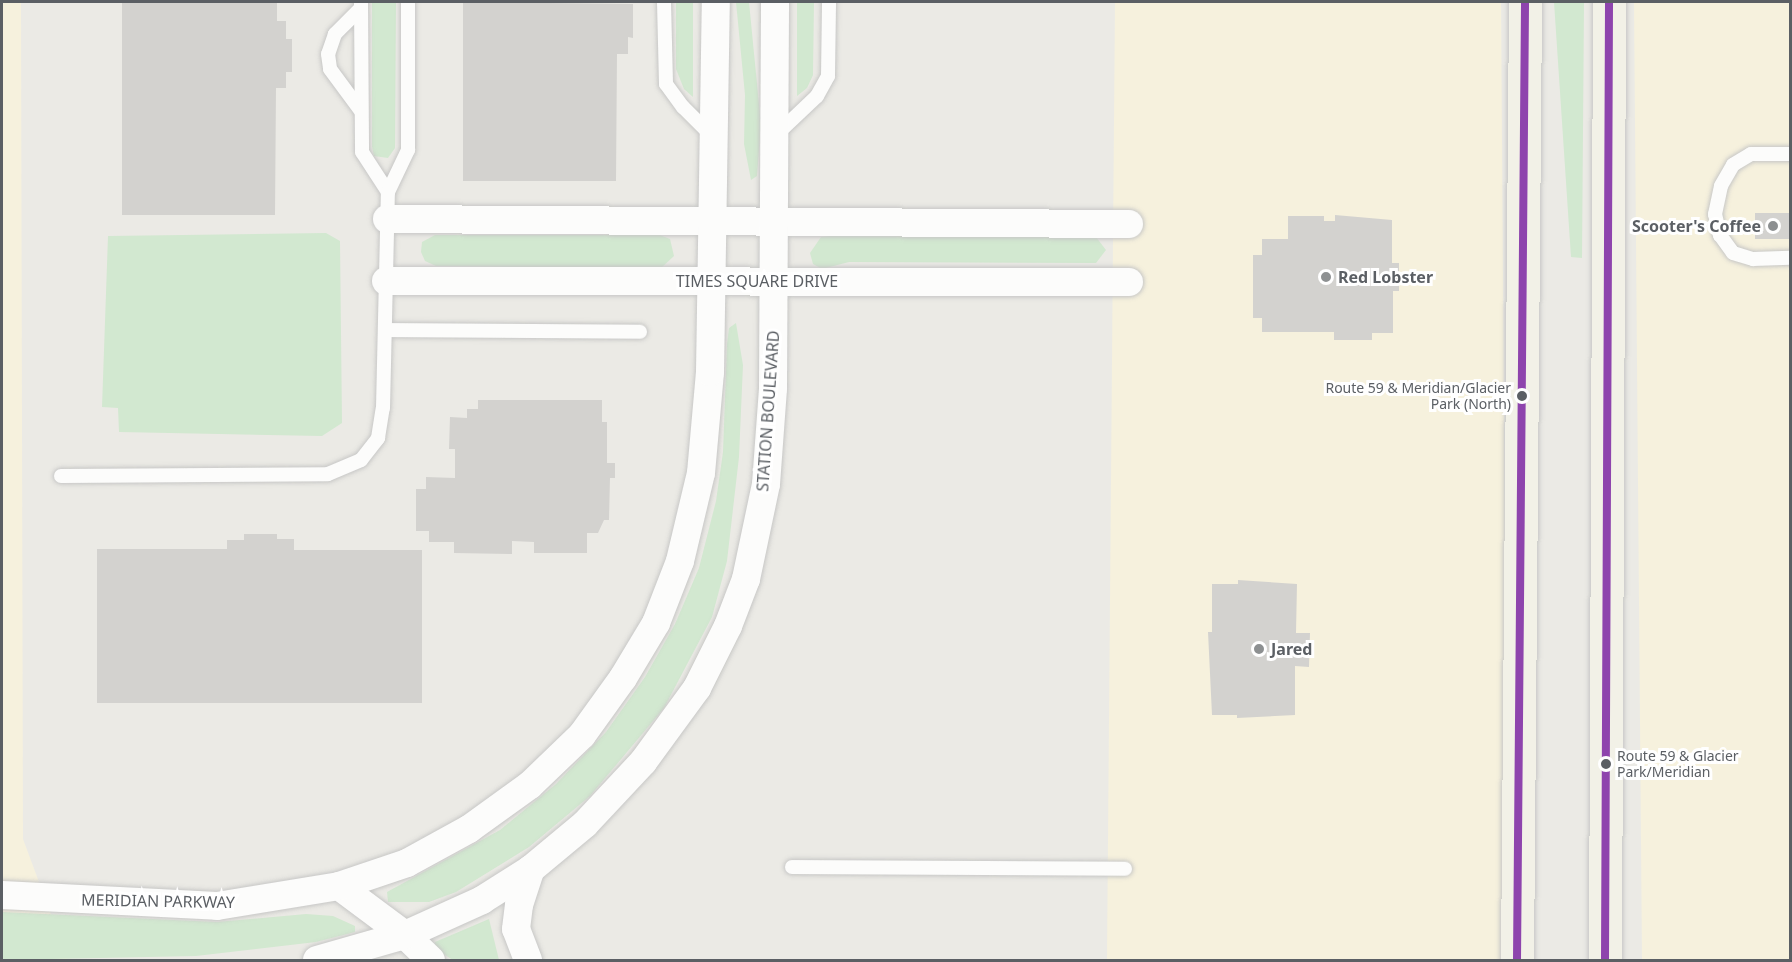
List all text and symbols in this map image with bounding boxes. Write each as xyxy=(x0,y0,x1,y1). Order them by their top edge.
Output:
place label: Scooter's Coffee xyxy=(1632,216,1761,236)
marker: Scooter's Coffee xyxy=(1766,219,1780,233)
place label: Red Lobster xyxy=(1338,267,1433,287)
marker: Red Lobster xyxy=(1319,270,1333,284)
street label: TIMES SQUARE DRIVE xyxy=(676,271,838,291)
street label: STATION BOULEVARD xyxy=(753,330,783,492)
place label: Route 59 & Meridian/Glacier Park (North) xyxy=(1325,380,1511,412)
marker: Route 59 & Meridian/Glacier Park (North) xyxy=(1516,390,1528,402)
place label: Jared xyxy=(1271,639,1312,659)
marker: Jared xyxy=(1252,642,1266,656)
place label: Route 59 & Glacier Park/Meridian xyxy=(1617,748,1739,780)
marker: Route 59 & Glacier Park/Meridian xyxy=(1600,758,1612,770)
street label: MERIDIAN PARKWAY xyxy=(81,890,235,912)

